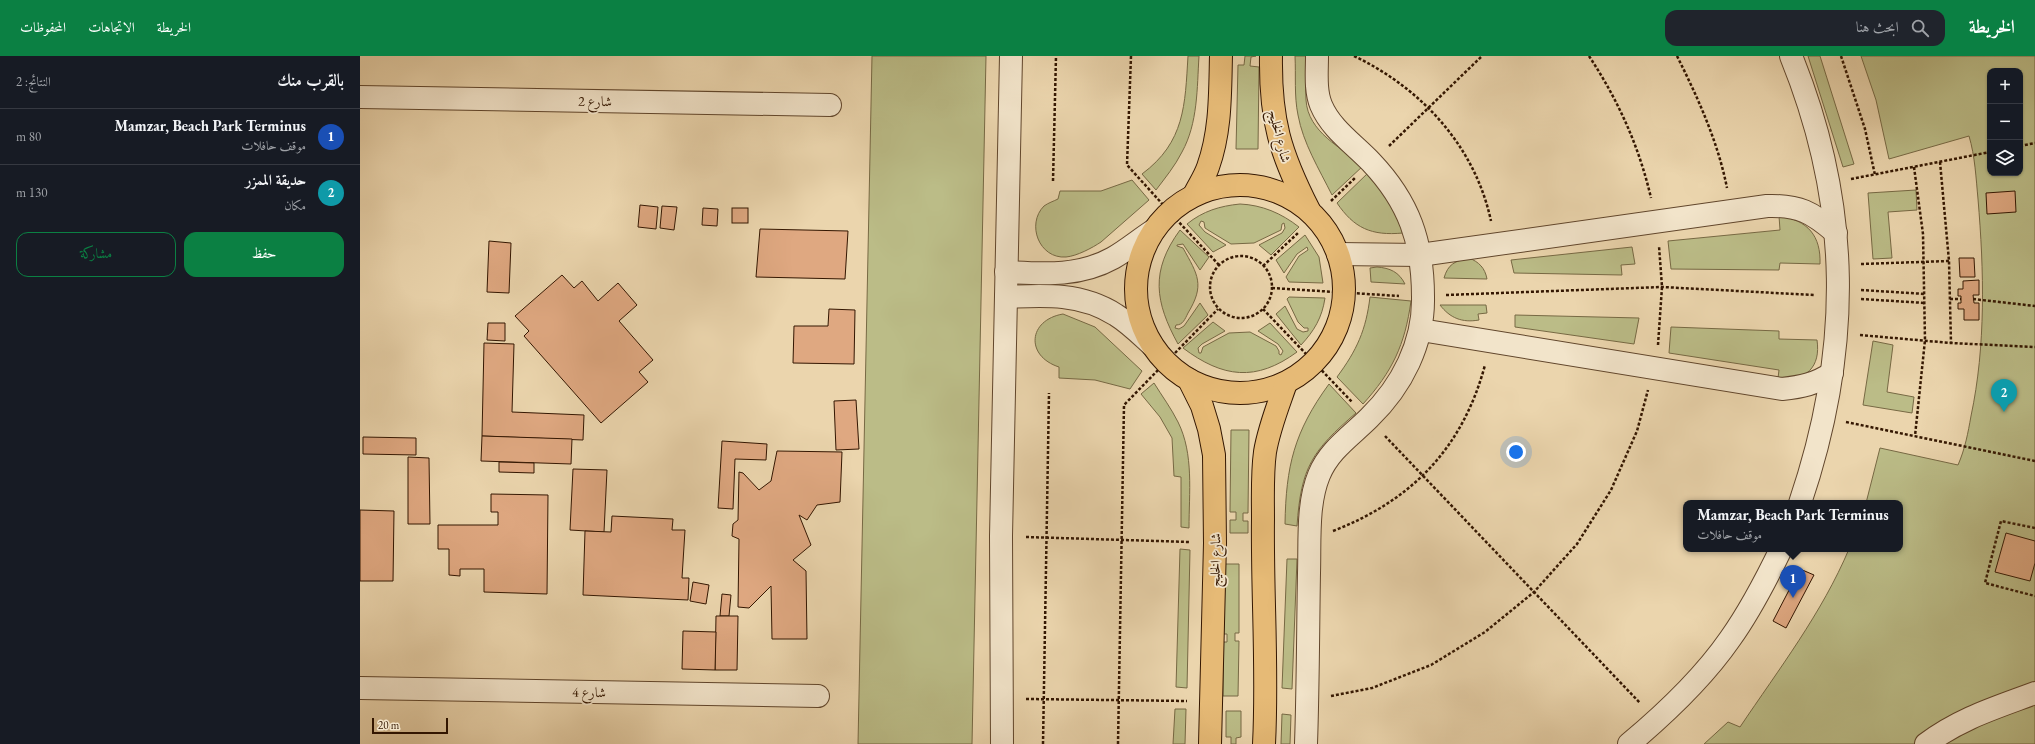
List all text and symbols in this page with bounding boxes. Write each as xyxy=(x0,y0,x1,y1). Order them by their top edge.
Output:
search box xyxy=(1665,10,1945,46)
text: الخريطة xyxy=(1969,14,2015,39)
text: ابحث هنا xyxy=(1856,17,1899,36)
icon: search xyxy=(1909,17,1931,39)
text: المحفوظات xyxy=(20,18,66,36)
text: الاتجاهات xyxy=(88,18,135,36)
text: الخريطة xyxy=(157,18,191,36)
map controls xyxy=(1987,68,2023,176)
button: + xyxy=(1987,68,2023,104)
text: بالقرب منك xyxy=(277,69,344,91)
text: النتائج: 2 xyxy=(16,73,51,90)
street label: شارع 2 xyxy=(578,92,612,113)
button: − xyxy=(1987,104,2023,140)
street label: شارع الخليج xyxy=(1261,108,1295,165)
text: Mamzar, Beach Park Terminus xyxy=(115,116,306,135)
text: 80 m xyxy=(16,128,41,145)
text: 1 xyxy=(328,128,334,145)
text: موقف حافلات xyxy=(241,137,306,154)
button: layers xyxy=(1987,140,2023,176)
text: حديقة الممزر xyxy=(245,170,306,189)
text: 130 m xyxy=(16,184,47,201)
text: 2 xyxy=(328,184,334,201)
text: مكان xyxy=(284,197,306,214)
button: مشاركة xyxy=(16,232,176,277)
button: حفظ xyxy=(184,232,344,277)
pin: 2 xyxy=(1991,379,2017,412)
your location xyxy=(1506,442,1526,462)
popup xyxy=(1683,500,1903,552)
text: Mamzar, Beach Park Terminus xyxy=(1697,505,1889,524)
text: موقف حافلات xyxy=(1697,526,1762,543)
street label: شارع الخليج xyxy=(1206,533,1228,587)
pin: 1 xyxy=(1780,565,1806,598)
street label: شارع 4 xyxy=(572,683,606,704)
scale bar xyxy=(372,716,448,735)
text: 20 m xyxy=(378,718,399,732)

